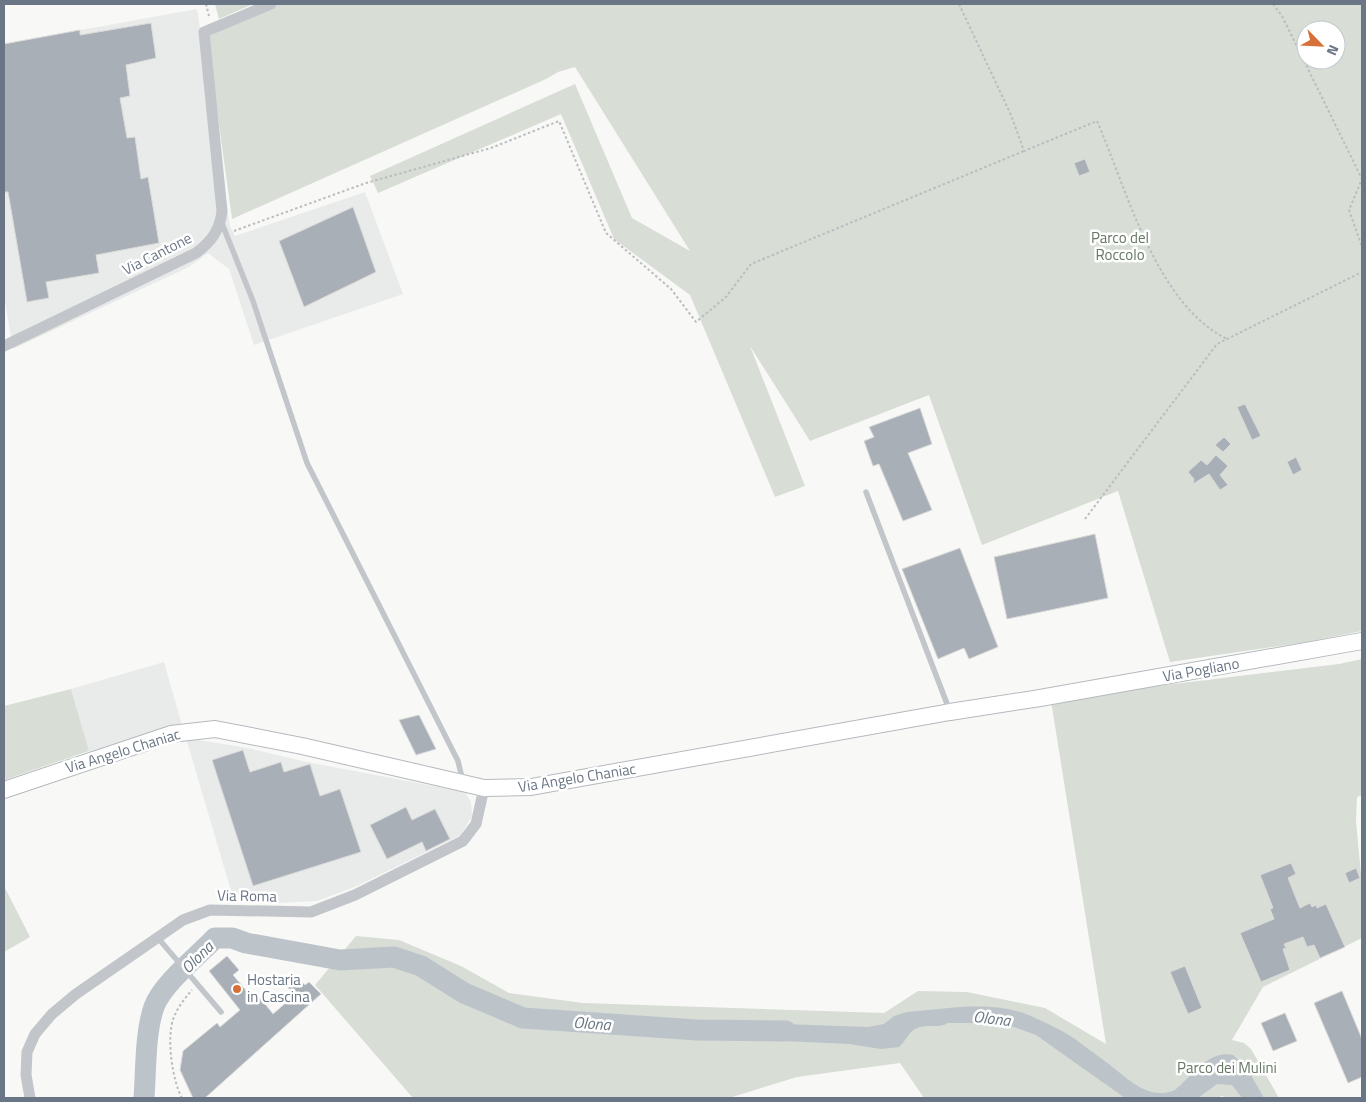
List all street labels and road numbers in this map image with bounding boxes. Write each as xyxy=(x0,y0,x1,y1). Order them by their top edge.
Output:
street label: Via Cantone xyxy=(118,226,196,281)
street label: Via Pogliano xyxy=(1161,651,1241,688)
street label: Via Angelo Chaniac xyxy=(63,722,183,779)
street label: Via Angelo Chaniac xyxy=(516,757,637,798)
street label: Via Roma xyxy=(217,883,278,908)

